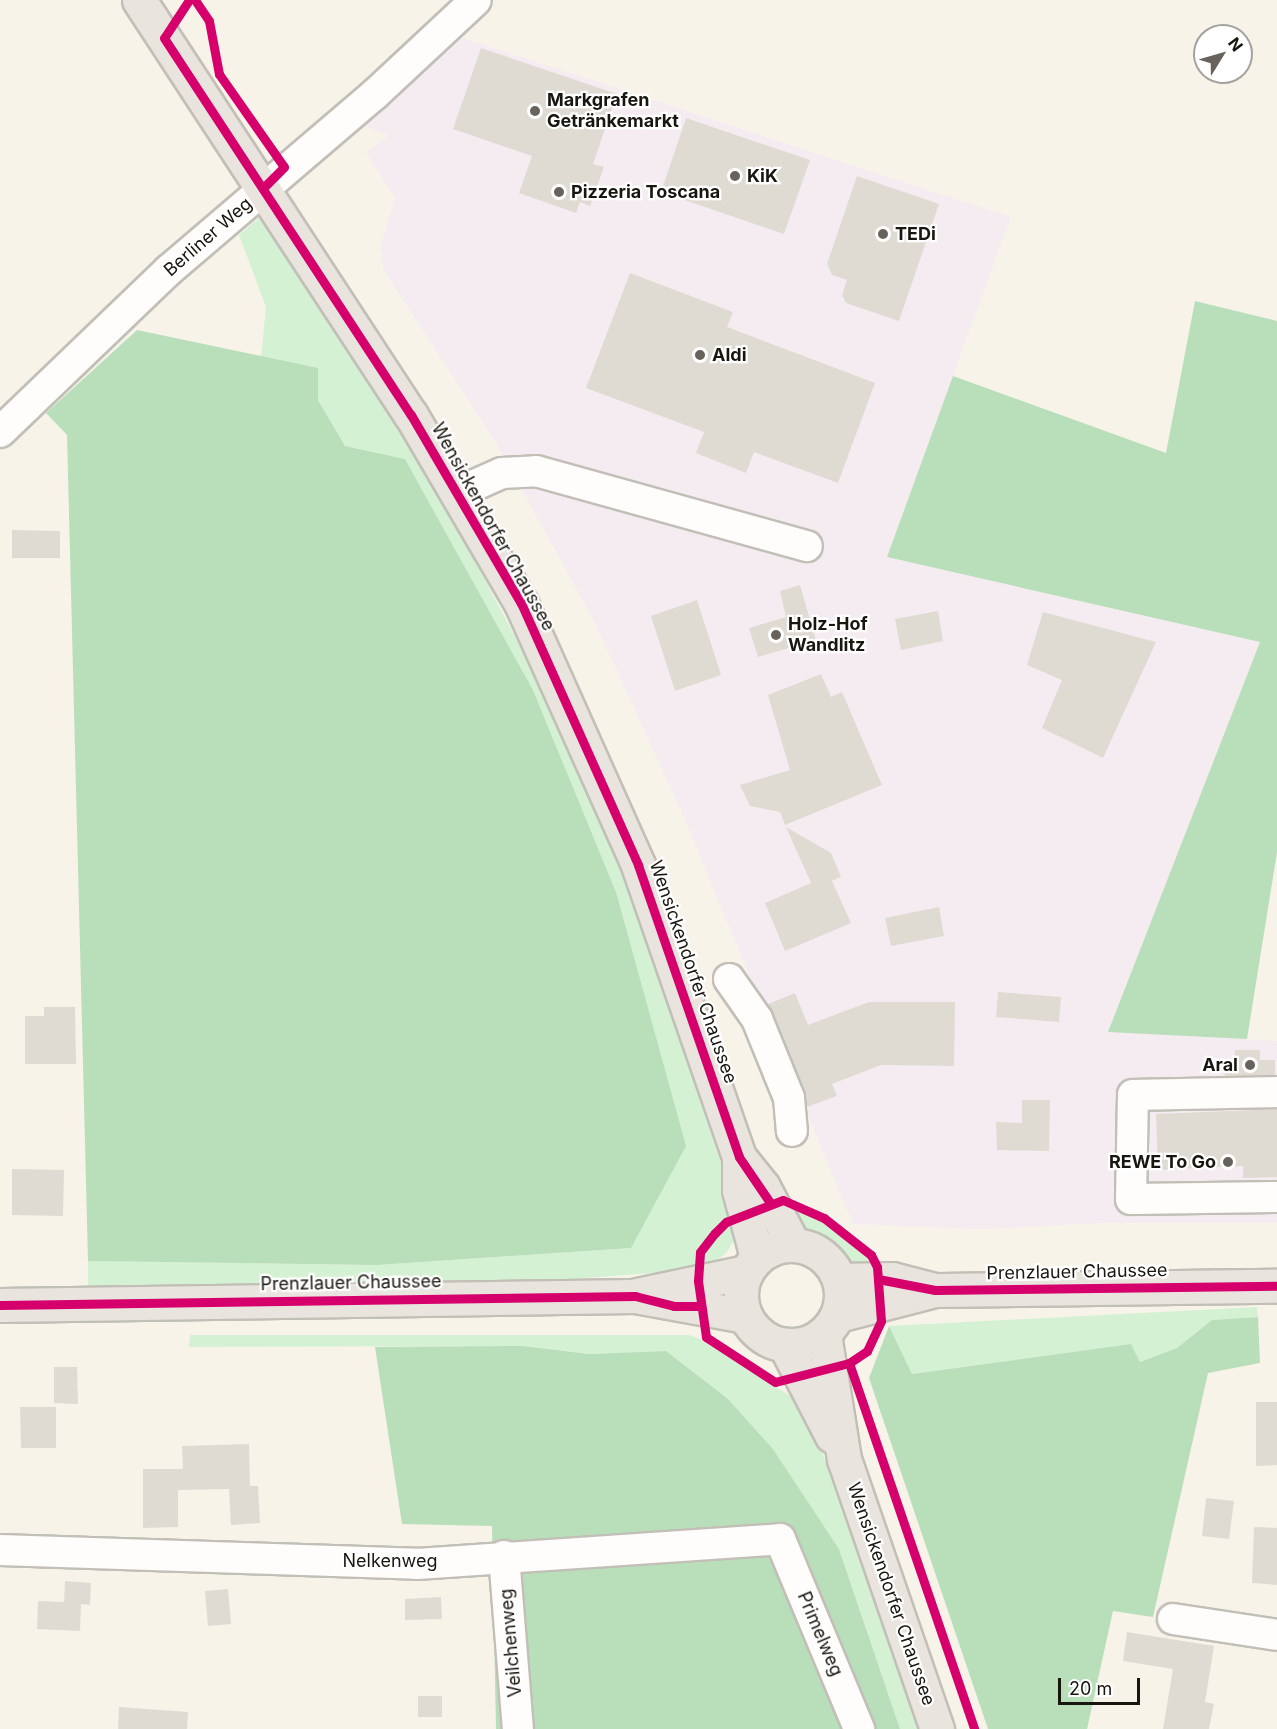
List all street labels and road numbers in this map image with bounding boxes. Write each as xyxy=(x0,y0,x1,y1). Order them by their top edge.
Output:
street label: Berliner Weg xyxy=(160,193,256,281)
street label: Wensickendorfer Chaussee xyxy=(427,419,559,635)
street label: Wensickendorfer Chaussee xyxy=(645,858,741,1086)
street label: Prenzlauer Chaussee xyxy=(986,1260,1168,1284)
street label: Prenzlauer Chaussee xyxy=(260,1271,442,1295)
street label: Wensickendorfer Chaussee xyxy=(843,1480,939,1708)
street label: Nelkenweg xyxy=(343,1550,437,1572)
street label: Veilchenweg xyxy=(496,1588,526,1698)
street label: Primelweg xyxy=(793,1589,847,1679)

